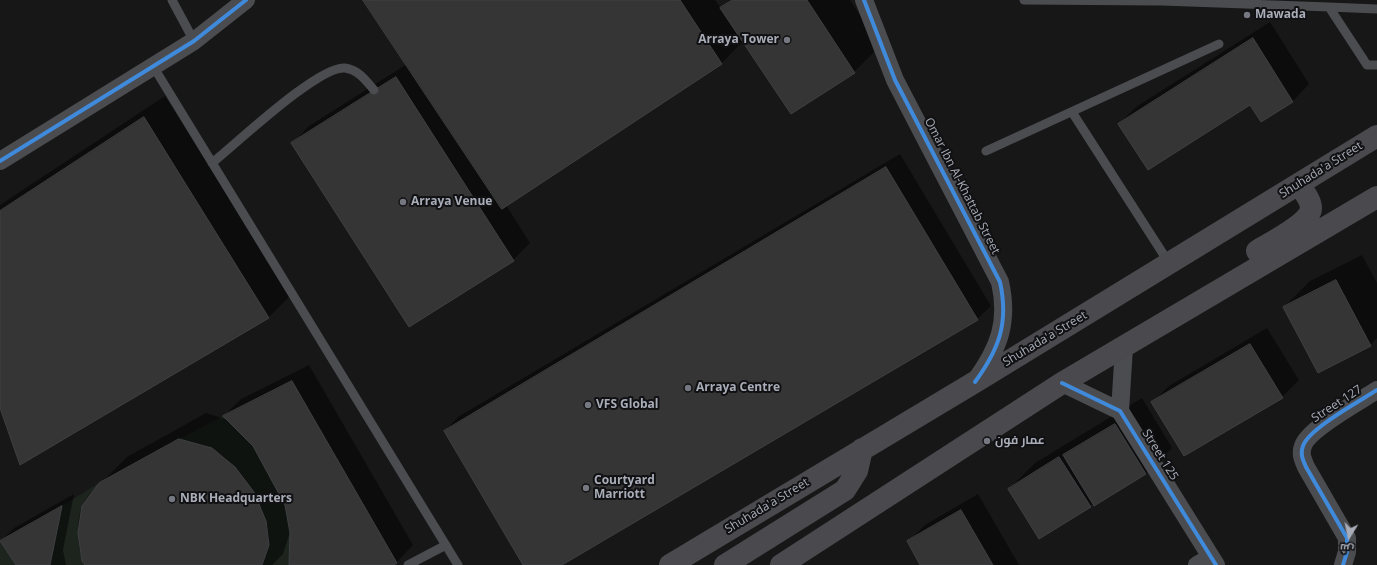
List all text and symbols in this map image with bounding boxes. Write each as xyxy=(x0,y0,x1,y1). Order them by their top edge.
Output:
place label: Mawada xyxy=(1255,8,1306,22)
marker: Mawada xyxy=(1242,10,1252,20)
place label: Arraya Tower xyxy=(698,33,779,47)
marker: Arraya Tower xyxy=(782,35,792,45)
street label: Omar Ibn Al-Khattab Street xyxy=(921,115,1003,257)
street label: Shuhada'a Street xyxy=(1277,139,1365,201)
place label: Arraya Venue xyxy=(411,195,492,209)
marker: Arraya Venue xyxy=(398,197,408,207)
street label: Shuhada'a Street xyxy=(1000,308,1090,370)
place label: Arraya Centre xyxy=(696,381,780,395)
street label: Street 127 xyxy=(1309,382,1365,426)
marker: Arraya Centre xyxy=(683,383,693,393)
place label: VFS Global xyxy=(596,398,658,412)
marker: VFS Global xyxy=(583,400,593,410)
street label: Street 125 xyxy=(1139,427,1181,483)
place label: عمار فون xyxy=(995,434,1045,448)
marker: عمار فون xyxy=(982,436,992,446)
place label: Courtyard Marriott xyxy=(594,474,655,502)
street label: Shuhada'a Street xyxy=(722,475,812,537)
marker: Courtyard Marriott xyxy=(581,483,591,493)
place label: NBK Headquarters xyxy=(180,492,292,506)
marker: NBK Headquarters xyxy=(167,494,177,504)
north arrow xyxy=(1329,517,1369,557)
text: ش xyxy=(1339,541,1355,558)

